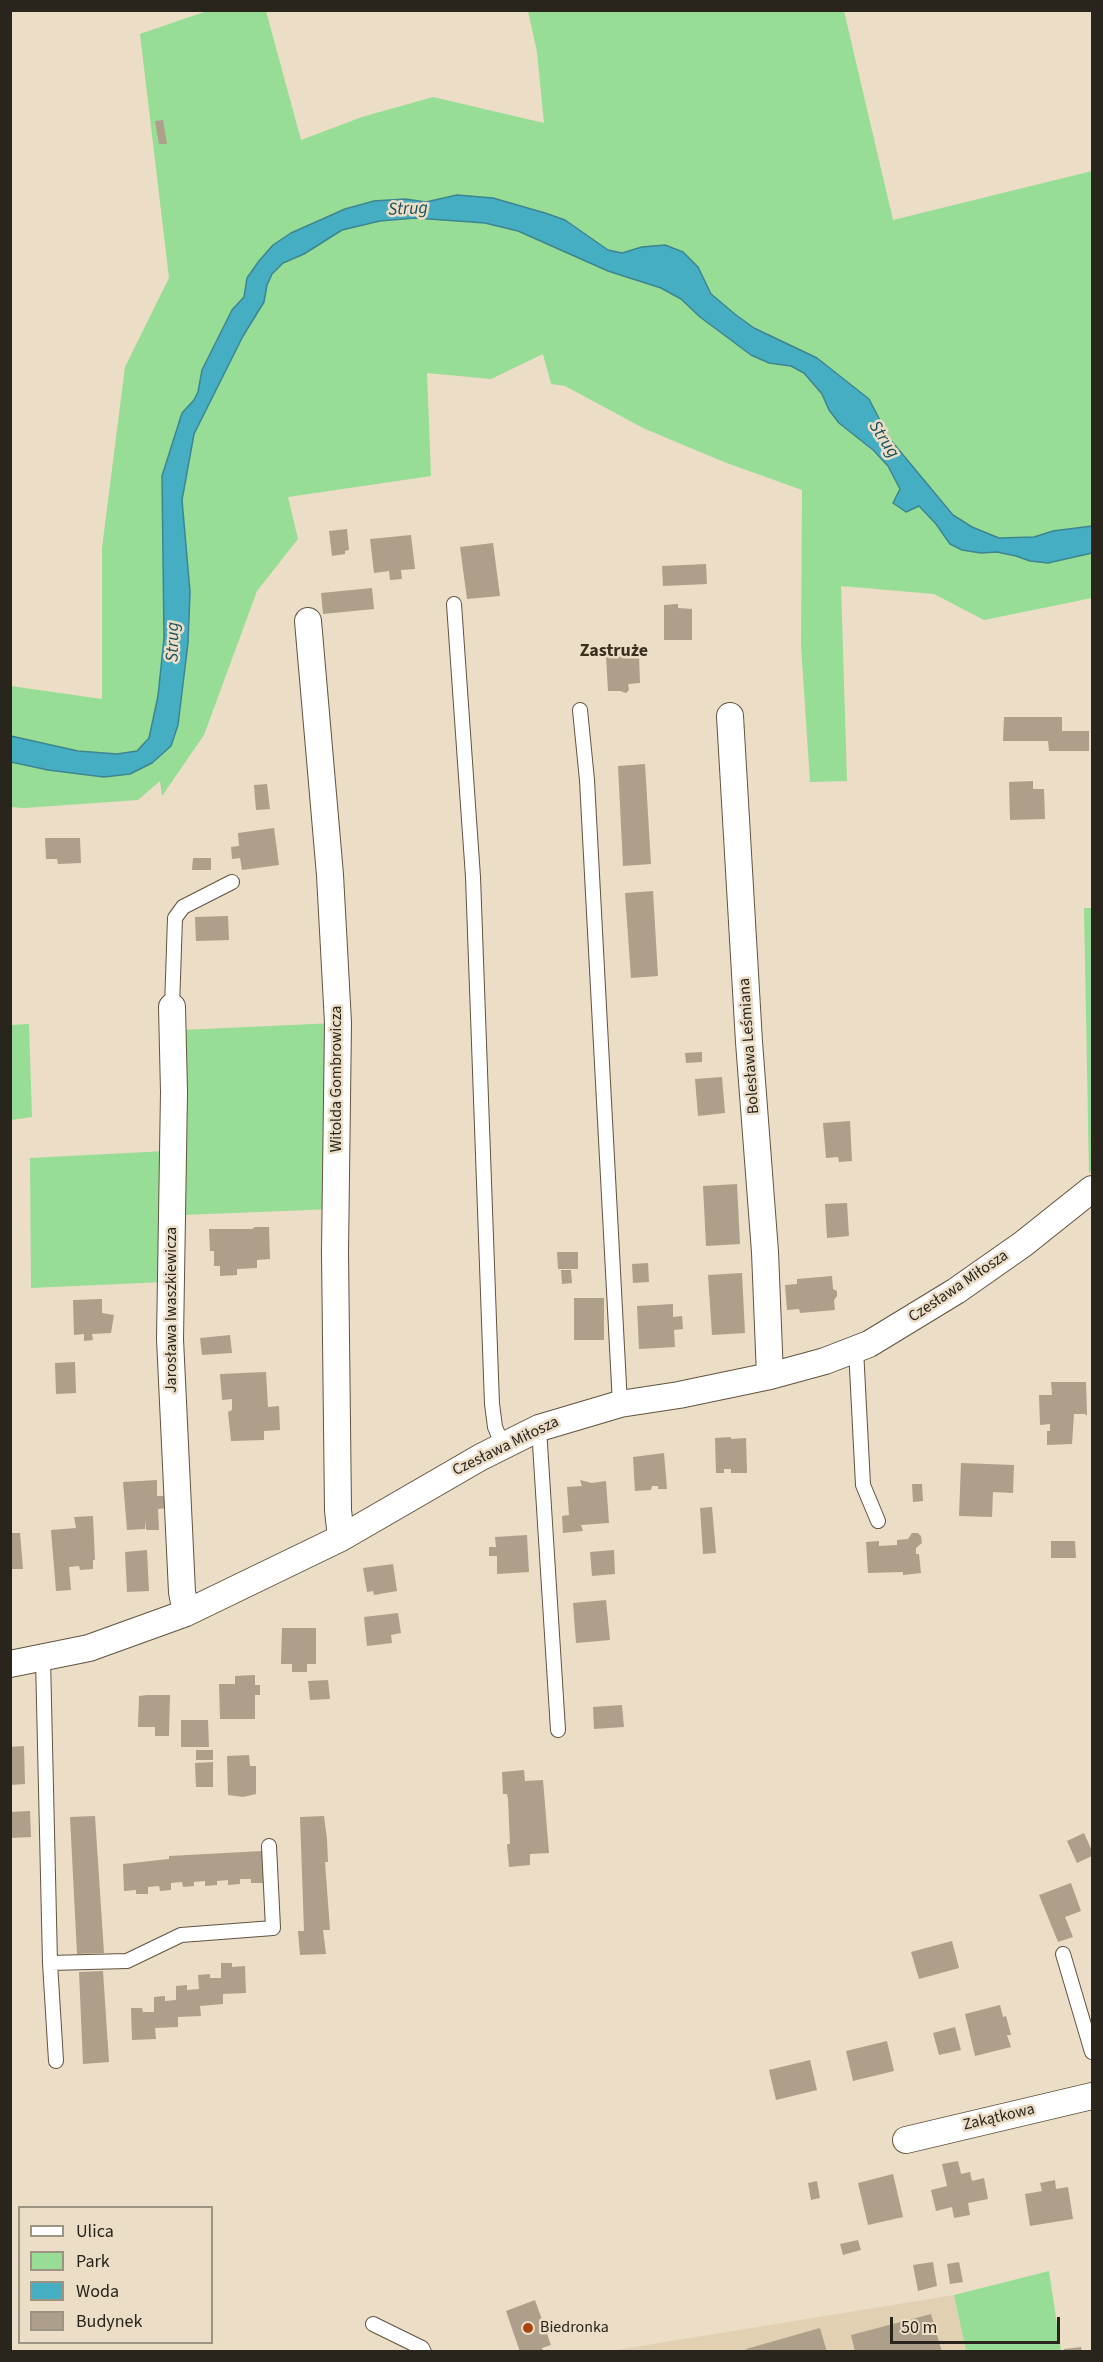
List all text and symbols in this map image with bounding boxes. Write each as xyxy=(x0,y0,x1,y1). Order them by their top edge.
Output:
water label: Strug xyxy=(388,199,428,221)
water label: Strug xyxy=(863,417,903,463)
water label: Strug xyxy=(163,622,185,662)
district label: Zastruże xyxy=(580,641,648,663)
street label: Bolesława Leśmiana xyxy=(736,977,764,1115)
street label: Witolda Gombrowicza xyxy=(327,1006,347,1152)
street label: Jarosława Iwaszkiewicza xyxy=(162,1227,182,1393)
street label: Czesława Miłosza xyxy=(906,1247,1012,1327)
street label: Czesława Miłosza xyxy=(450,1413,562,1481)
street label: Zakątkowa xyxy=(961,2100,1037,2136)
legend xyxy=(18,2206,213,2344)
text: Ulica xyxy=(76,2219,114,2244)
text: Park xyxy=(76,2249,110,2274)
text: Woda xyxy=(76,2279,119,2304)
scale bar xyxy=(893,2305,1062,2343)
text: Budynek xyxy=(76,2309,142,2334)
text: 50 m xyxy=(901,2315,937,2340)
place label: Biedronka xyxy=(540,2318,609,2338)
marker: Biedronka xyxy=(521,2321,535,2335)

